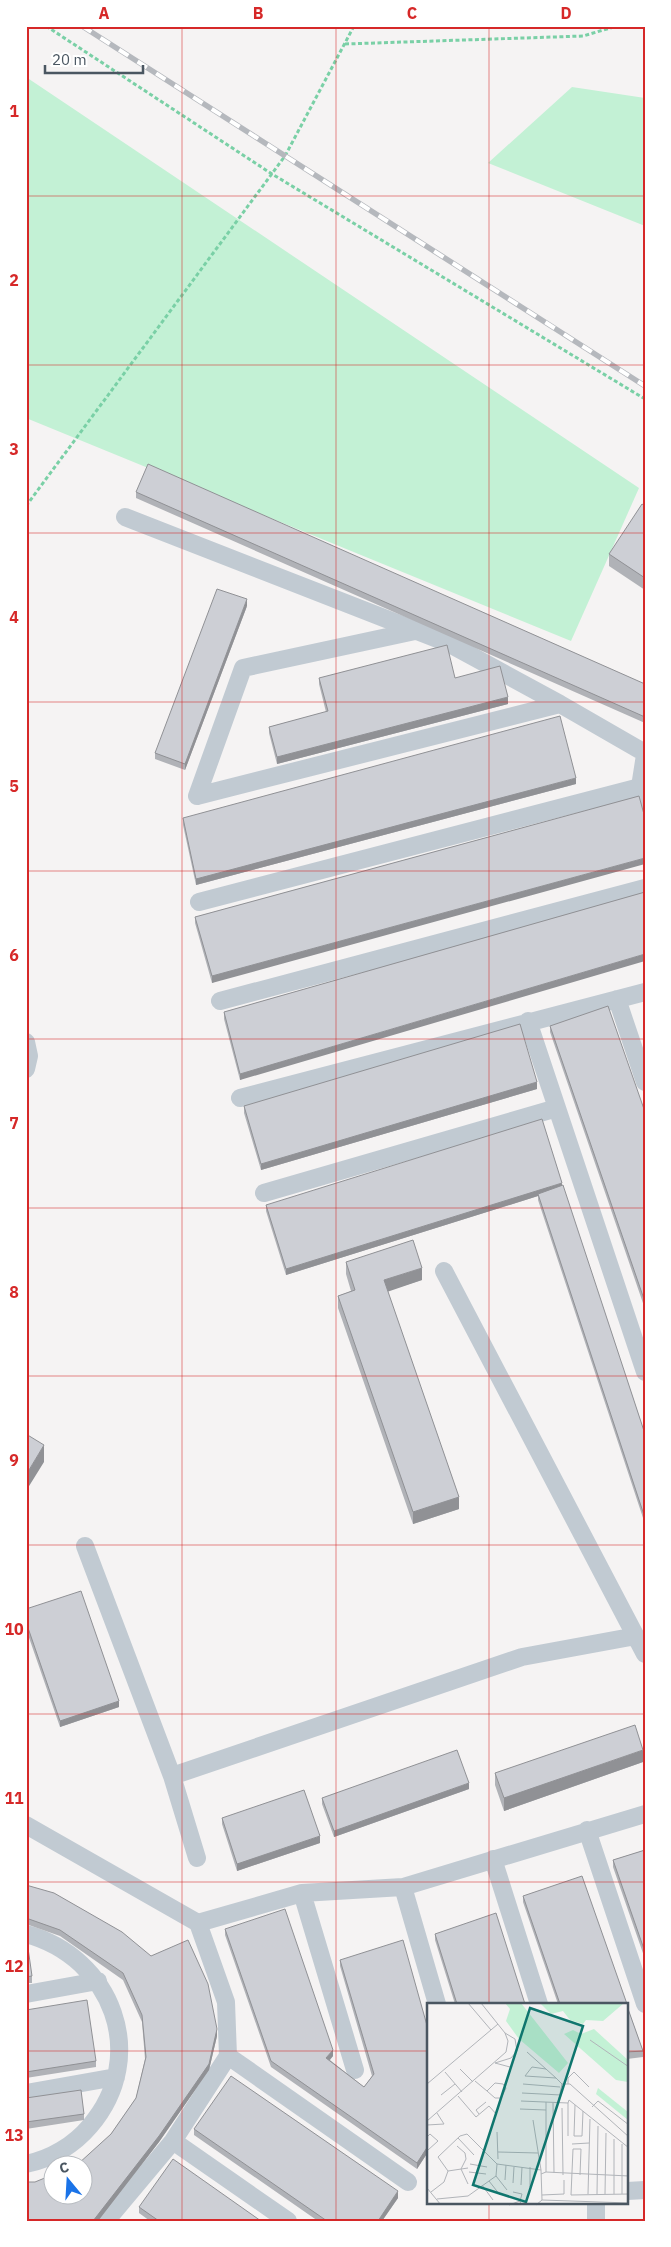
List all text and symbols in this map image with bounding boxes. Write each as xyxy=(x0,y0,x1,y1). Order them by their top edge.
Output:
text: A xyxy=(99,3,110,23)
text: B xyxy=(253,3,264,23)
text: C xyxy=(407,3,417,23)
text: D xyxy=(560,3,572,23)
scale bar xyxy=(45,42,142,74)
text: 20 m xyxy=(52,50,87,69)
text: 1 xyxy=(9,101,19,121)
text: 2 xyxy=(9,270,19,290)
text: 3 xyxy=(9,439,19,459)
text: 4 xyxy=(9,607,19,627)
text: 5 xyxy=(9,776,19,796)
text: 6 xyxy=(9,945,19,965)
text: 7 xyxy=(9,1113,19,1133)
text: 8 xyxy=(9,1282,19,1302)
text: 9 xyxy=(9,1450,19,1470)
text: 10 xyxy=(4,1619,24,1639)
text: 11 xyxy=(4,1788,24,1808)
text: 12 xyxy=(4,1956,24,1976)
inset map xyxy=(427,2003,628,2204)
text: 13 xyxy=(4,2125,24,2145)
north arrow xyxy=(42,2154,92,2204)
text: С xyxy=(57,2158,71,2178)

